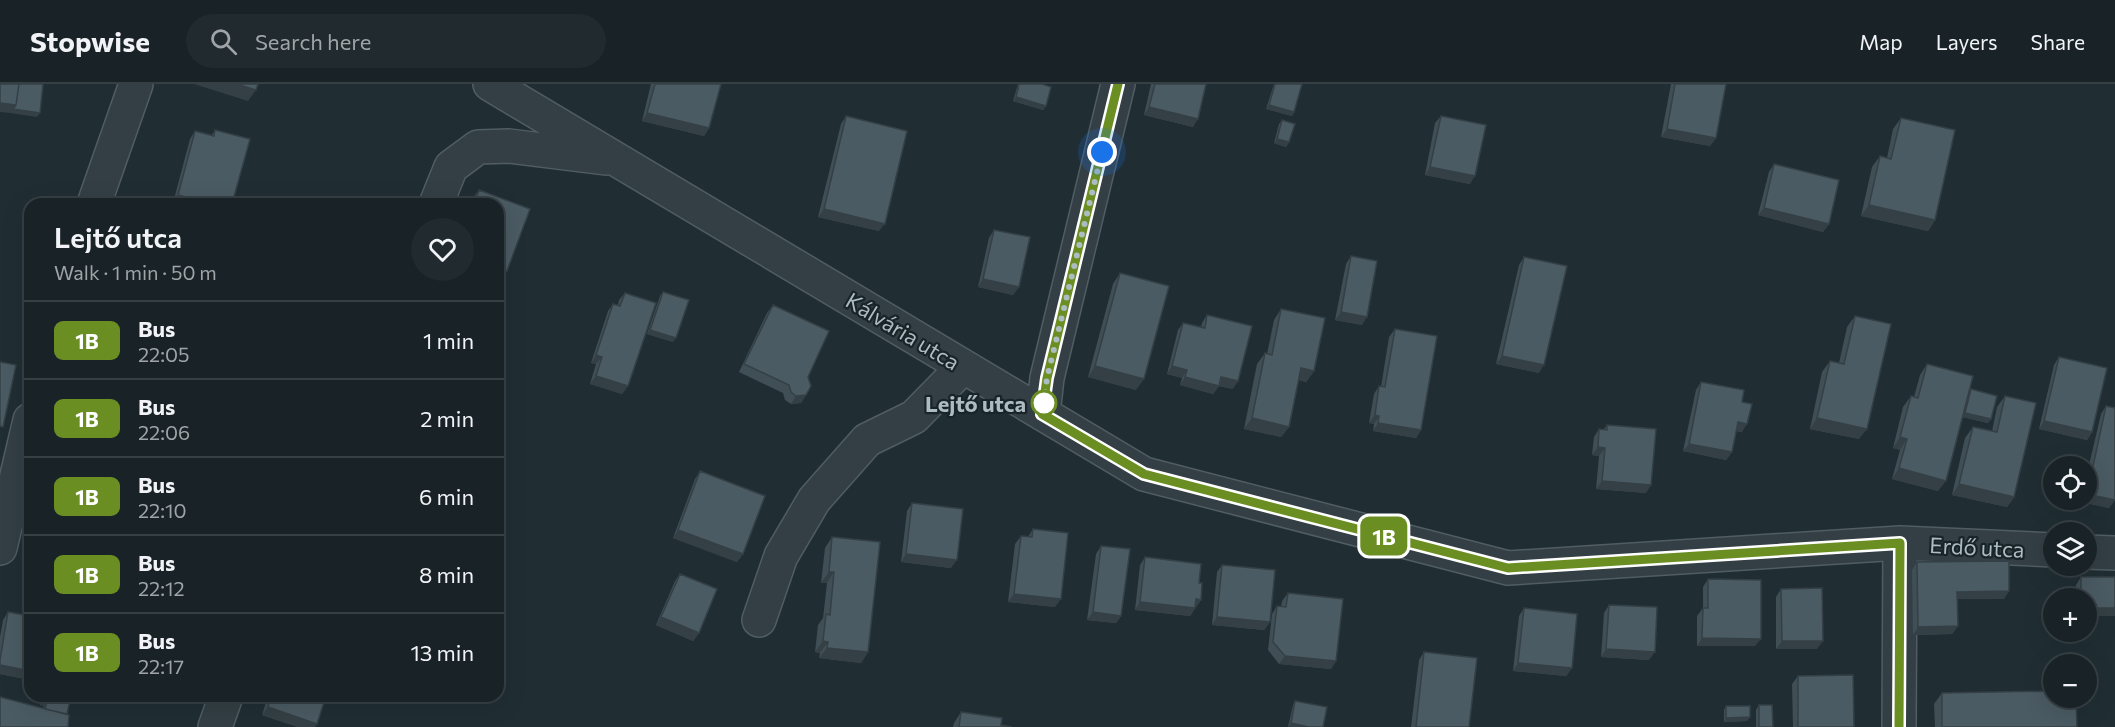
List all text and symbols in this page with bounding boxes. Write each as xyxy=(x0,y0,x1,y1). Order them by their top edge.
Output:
search box xyxy=(186,14,606,68)
text: Stopwise xyxy=(30,24,150,58)
icon: search xyxy=(207,25,240,58)
text: Search here xyxy=(255,28,371,55)
text: Map xyxy=(1859,29,1903,54)
text: Layers xyxy=(1936,29,1998,54)
text: Share xyxy=(2031,29,2085,54)
your location xyxy=(1087,137,1117,167)
button: heart xyxy=(411,218,474,281)
text: Lejtő utca xyxy=(54,220,182,254)
text: Walk · 1 min · 50 m xyxy=(54,260,217,284)
street label: Kálvária utca xyxy=(841,286,965,376)
text: Bus xyxy=(138,315,175,342)
text: 1 min xyxy=(423,327,474,354)
text: 1B xyxy=(75,328,99,353)
text: 22:05 xyxy=(138,342,189,366)
place label: Lejtő utca xyxy=(925,390,1026,417)
marker: Lejtő utca xyxy=(1031,390,1057,416)
text: Bus xyxy=(138,393,175,420)
text: 2 min xyxy=(420,405,474,432)
text: 1B xyxy=(75,406,99,431)
text: 22:06 xyxy=(138,420,190,444)
map controls xyxy=(2043,456,2097,708)
button: locate xyxy=(2043,456,2097,510)
text: Bus xyxy=(138,471,175,498)
text: 6 min xyxy=(419,483,474,510)
text: 1B xyxy=(75,484,99,509)
text: 22:10 xyxy=(138,498,187,522)
line badge: 1B xyxy=(1357,516,1411,556)
button: layers xyxy=(2043,522,2097,576)
text: 1B xyxy=(1372,524,1396,549)
street label: Erdő utca xyxy=(1929,531,2025,563)
text: Bus xyxy=(138,549,175,576)
text: 8 min xyxy=(419,561,474,588)
text: 1B xyxy=(75,562,99,587)
text: 22:12 xyxy=(138,576,185,600)
button: + xyxy=(2043,588,2097,642)
text: Bus xyxy=(138,627,175,654)
text: 13 min xyxy=(410,639,474,666)
text: 1B xyxy=(75,640,99,665)
text: 22:17 xyxy=(138,654,184,678)
button: − xyxy=(2043,654,2097,708)

